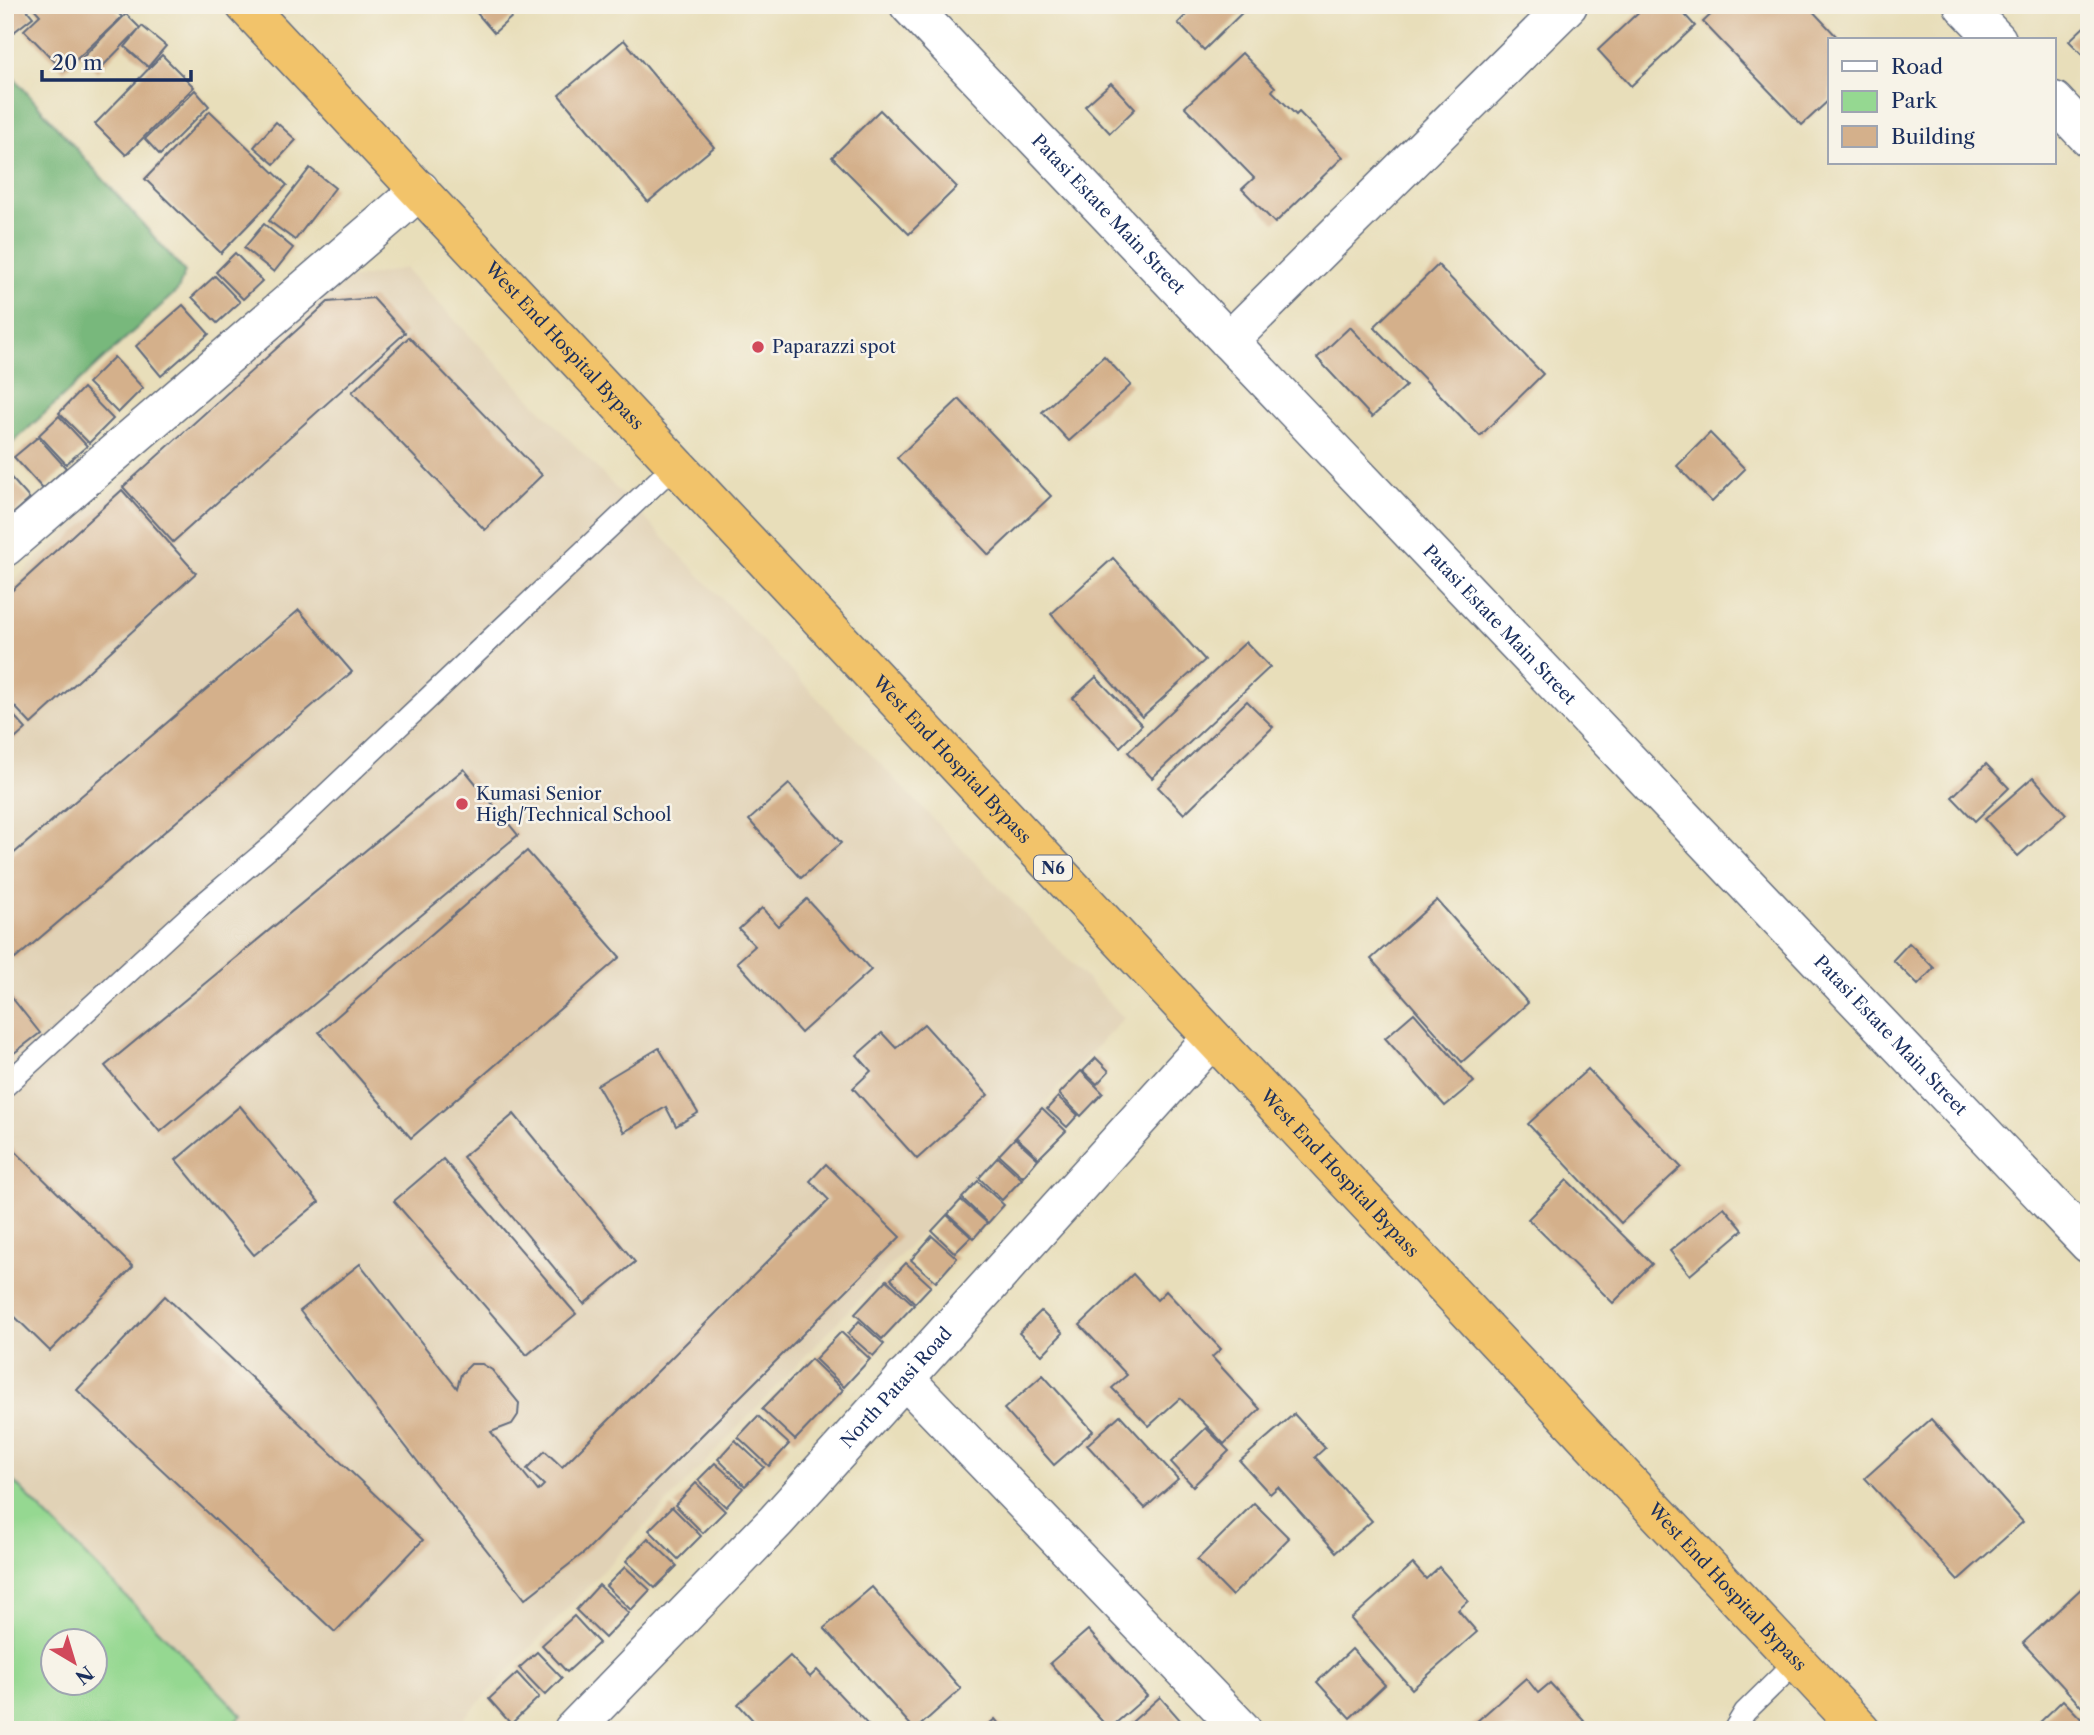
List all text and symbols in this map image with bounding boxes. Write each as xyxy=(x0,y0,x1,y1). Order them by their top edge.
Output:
scale bar xyxy=(42,38,191,82)
legend xyxy=(1828,38,2056,164)
text: 20 m xyxy=(52,50,103,75)
text: Road xyxy=(1891,54,1943,79)
text: Park xyxy=(1891,88,1937,113)
text: Building xyxy=(1891,124,1976,149)
street label: Patasi Estate Main Street xyxy=(1027,130,1190,299)
street label: West End Hospital Bypass xyxy=(480,257,648,434)
place label: Paparazzi spot xyxy=(772,336,897,358)
marker: Paparazzi spot xyxy=(750,339,766,355)
street label: Patasi Estate Main Street xyxy=(1418,540,1581,710)
street label: West End Hospital Bypass xyxy=(867,670,1036,848)
place label: Kumasi Senior High/Technical School xyxy=(476,783,671,826)
marker: Kumasi Senior High/Technical School xyxy=(454,796,470,812)
road number: N6 xyxy=(1034,856,1072,880)
street label: Patasi Estate Main Street xyxy=(1809,951,1972,1120)
street label: West End Hospital Bypass xyxy=(1255,1084,1423,1262)
street label: North Patasi Road xyxy=(836,1323,957,1453)
street label: West End Hospital Bypass xyxy=(1643,1498,1811,1676)
north arrow xyxy=(38,1626,108,1696)
text: N xyxy=(71,1661,98,1689)

